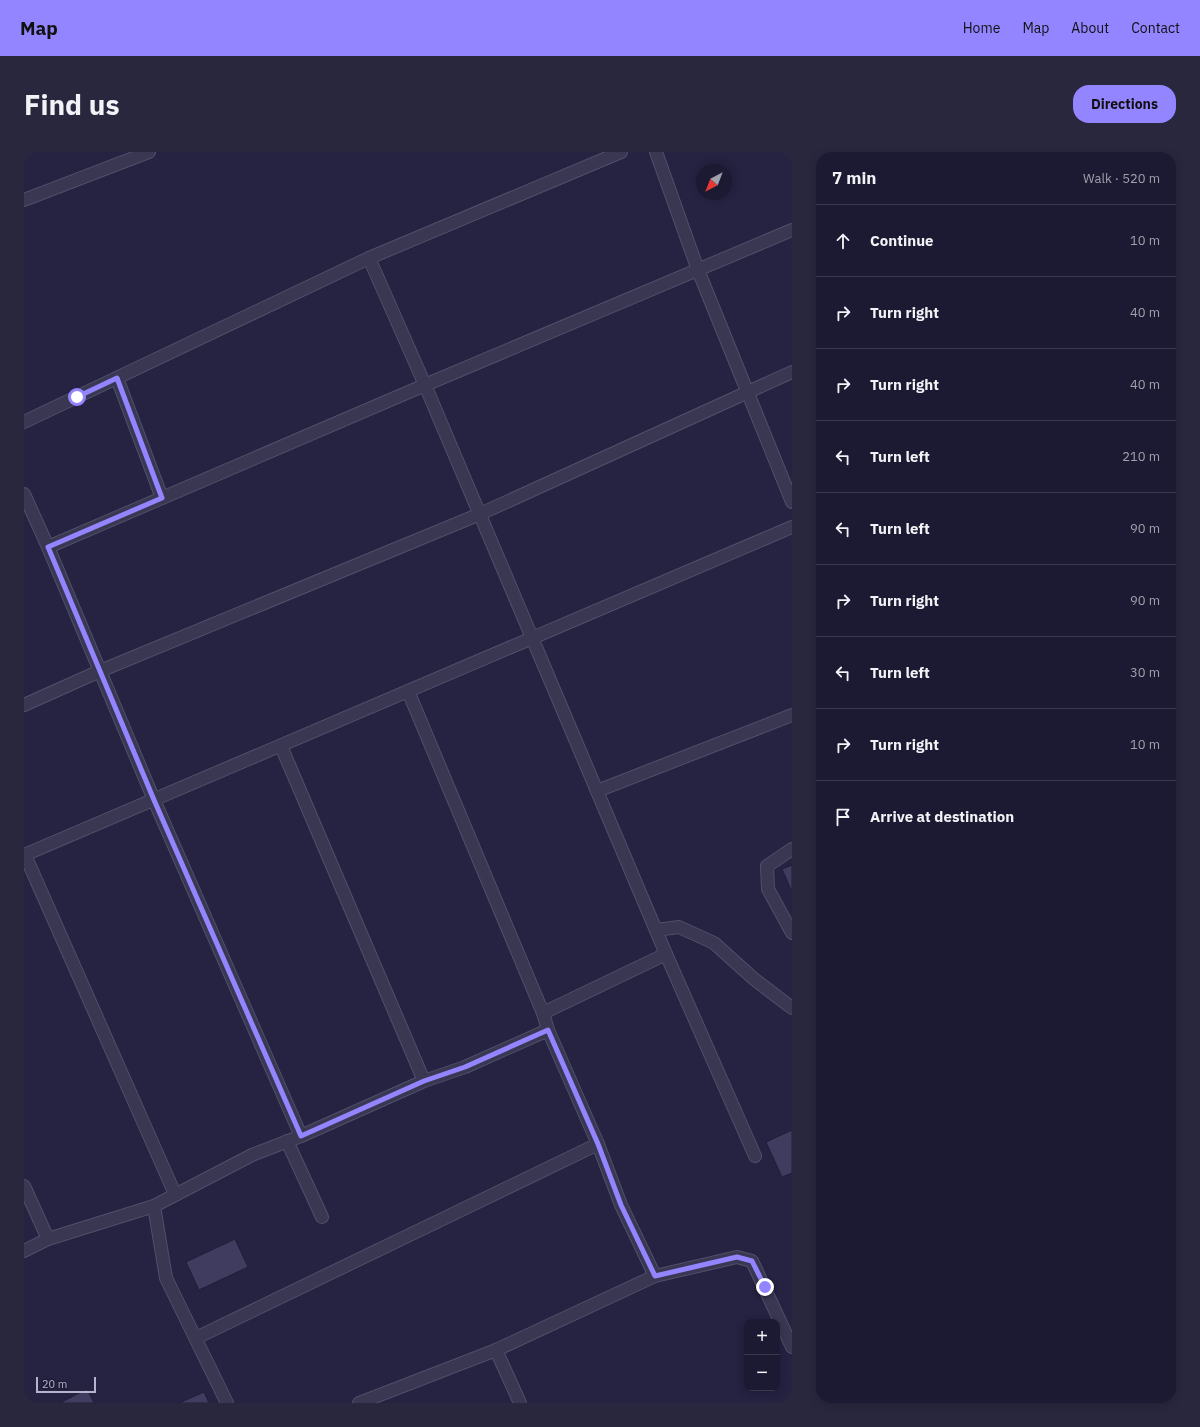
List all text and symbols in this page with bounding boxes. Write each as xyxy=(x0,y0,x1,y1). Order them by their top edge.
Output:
text: Map xyxy=(20,16,58,40)
text: Home xyxy=(963,19,1000,37)
text: Map xyxy=(1022,19,1049,37)
text: About xyxy=(1071,19,1109,37)
text: Contact xyxy=(1131,19,1180,37)
button: Directions xyxy=(1073,85,1176,123)
text: Find us xyxy=(24,86,120,123)
north arrow xyxy=(696,164,732,200)
text: 7 min xyxy=(832,167,876,189)
text: Walk · 520 m xyxy=(1083,170,1160,187)
icon: ahead xyxy=(832,230,854,252)
text: Continue xyxy=(870,231,934,250)
text: 10 m xyxy=(1130,232,1160,249)
icon: right xyxy=(832,302,854,324)
text: Turn right xyxy=(870,303,939,322)
text: 40 m xyxy=(1130,304,1160,321)
icon: right xyxy=(832,374,854,396)
text: Turn right xyxy=(870,375,939,394)
text: 40 m xyxy=(1130,376,1160,393)
route start xyxy=(68,388,86,406)
icon: left xyxy=(832,446,854,468)
text: Turn left xyxy=(870,447,930,466)
text: 210 m xyxy=(1122,448,1160,465)
icon: left xyxy=(832,518,854,540)
text: Turn left xyxy=(870,519,930,538)
text: 90 m xyxy=(1130,520,1160,537)
icon: right xyxy=(832,590,854,612)
text: Turn right xyxy=(870,591,939,610)
text: 90 m xyxy=(1130,592,1160,609)
icon: left xyxy=(832,662,854,684)
text: Turn left xyxy=(870,663,930,682)
text: 30 m xyxy=(1130,664,1160,681)
icon: right xyxy=(832,734,854,756)
text: Turn right xyxy=(870,735,939,754)
text: 10 m xyxy=(1130,736,1160,753)
icon: arrive xyxy=(832,806,854,828)
text: Arrive at destination xyxy=(870,807,1014,826)
route end xyxy=(756,1278,774,1296)
map controls xyxy=(744,1319,780,1391)
button: + xyxy=(744,1319,780,1355)
button: − xyxy=(744,1355,780,1391)
scale bar xyxy=(36,1375,96,1394)
text: 20 m xyxy=(42,1377,67,1391)

